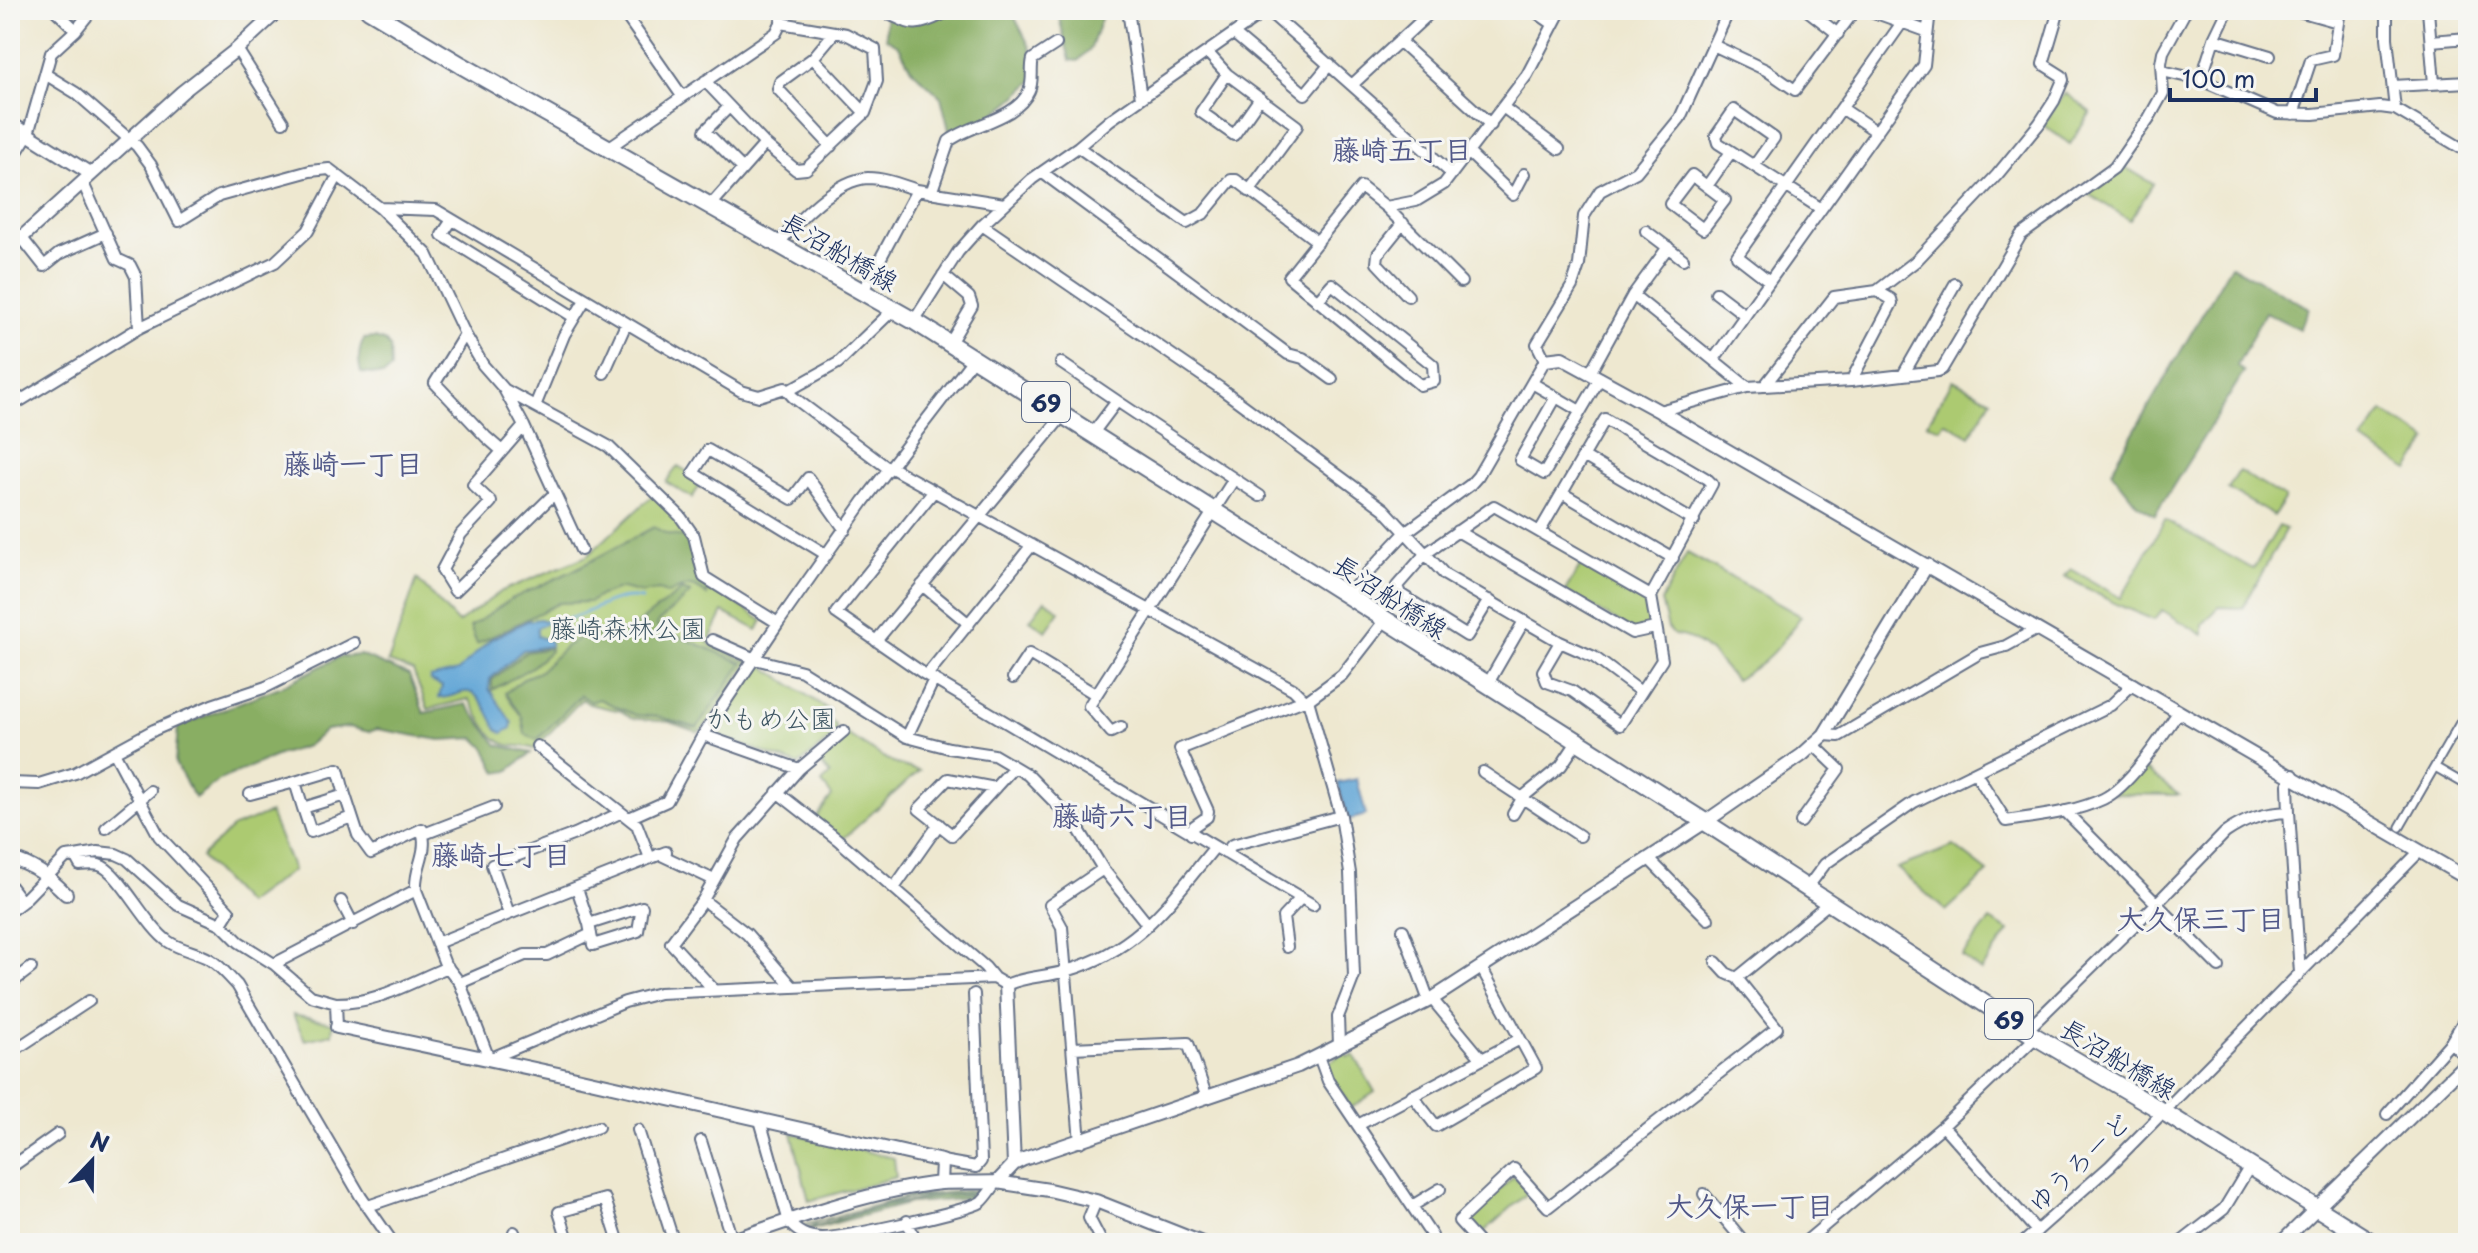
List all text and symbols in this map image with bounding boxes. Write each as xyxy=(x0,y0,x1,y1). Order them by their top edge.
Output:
scale bar xyxy=(2170,52,2316,102)
text: 100 m xyxy=(2182,60,2255,96)
district label: 藤崎五丁目 xyxy=(1332,127,1472,170)
street label: 長沼船橋線 xyxy=(774,202,906,300)
road number: 69 xyxy=(1022,382,1070,422)
district label: 藤崎一丁目 xyxy=(283,441,423,484)
street label: 長沼船橋線 xyxy=(1326,544,1456,648)
park label: 藤崎森林公園 xyxy=(550,608,706,647)
park label: かもめ公園 xyxy=(706,698,836,737)
district label: 藤崎六丁目 xyxy=(1052,793,1192,836)
district label: 藤崎七丁目 xyxy=(431,832,571,875)
district label: 大久保三丁目 xyxy=(2117,896,2285,939)
road number: 69 xyxy=(1985,999,2033,1039)
street label: 長沼船橋線 xyxy=(2053,1008,2185,1108)
street label: ゆうろーど xyxy=(2018,1103,2138,1221)
north arrow xyxy=(52,1121,132,1201)
text: N xyxy=(86,1123,114,1160)
district label: 大久保一丁目 xyxy=(1666,1183,1834,1226)

